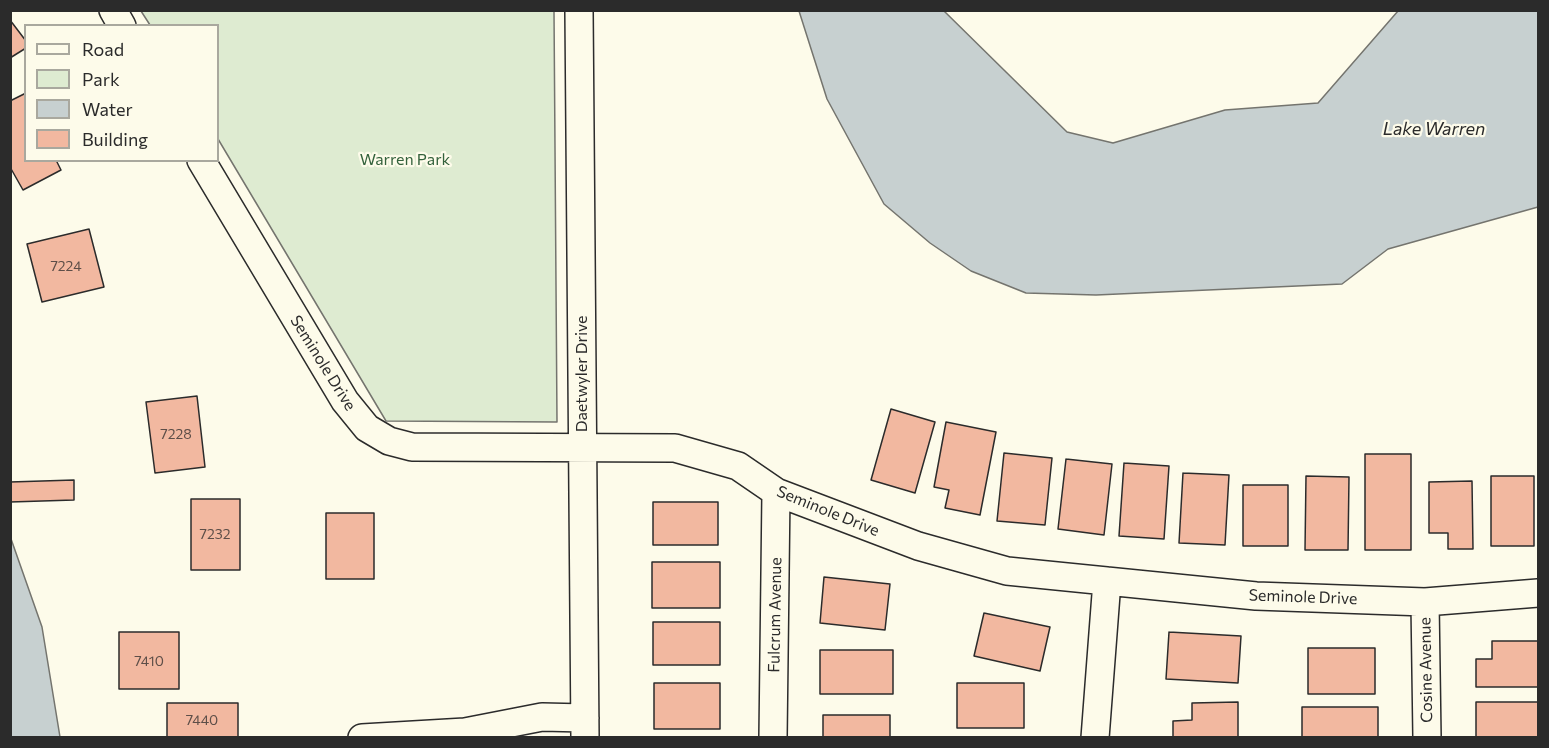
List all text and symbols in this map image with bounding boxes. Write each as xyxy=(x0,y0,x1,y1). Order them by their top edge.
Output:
legend xyxy=(24,24,219,162)
text: Road xyxy=(82,38,124,60)
text: Park xyxy=(82,68,120,90)
text: Water xyxy=(82,98,133,120)
water label: Lake Warren xyxy=(1383,118,1485,140)
text: Building xyxy=(82,128,148,150)
park label: Warren Park xyxy=(360,150,450,170)
house number: 7224 xyxy=(50,258,82,274)
street label: Seminole Drive xyxy=(286,312,360,414)
street label: Daetwyler Drive xyxy=(572,316,592,432)
house number: 7228 xyxy=(160,426,192,442)
street label: Seminole Drive xyxy=(774,482,882,540)
house number: 7232 xyxy=(200,526,230,542)
street label: Fulcrum Avenue xyxy=(764,557,786,673)
street label: Seminole Drive xyxy=(1248,586,1358,608)
street label: Cosine Avenue xyxy=(1415,617,1437,723)
house number: 7410 xyxy=(134,653,164,669)
house number: 7440 xyxy=(186,712,218,728)

